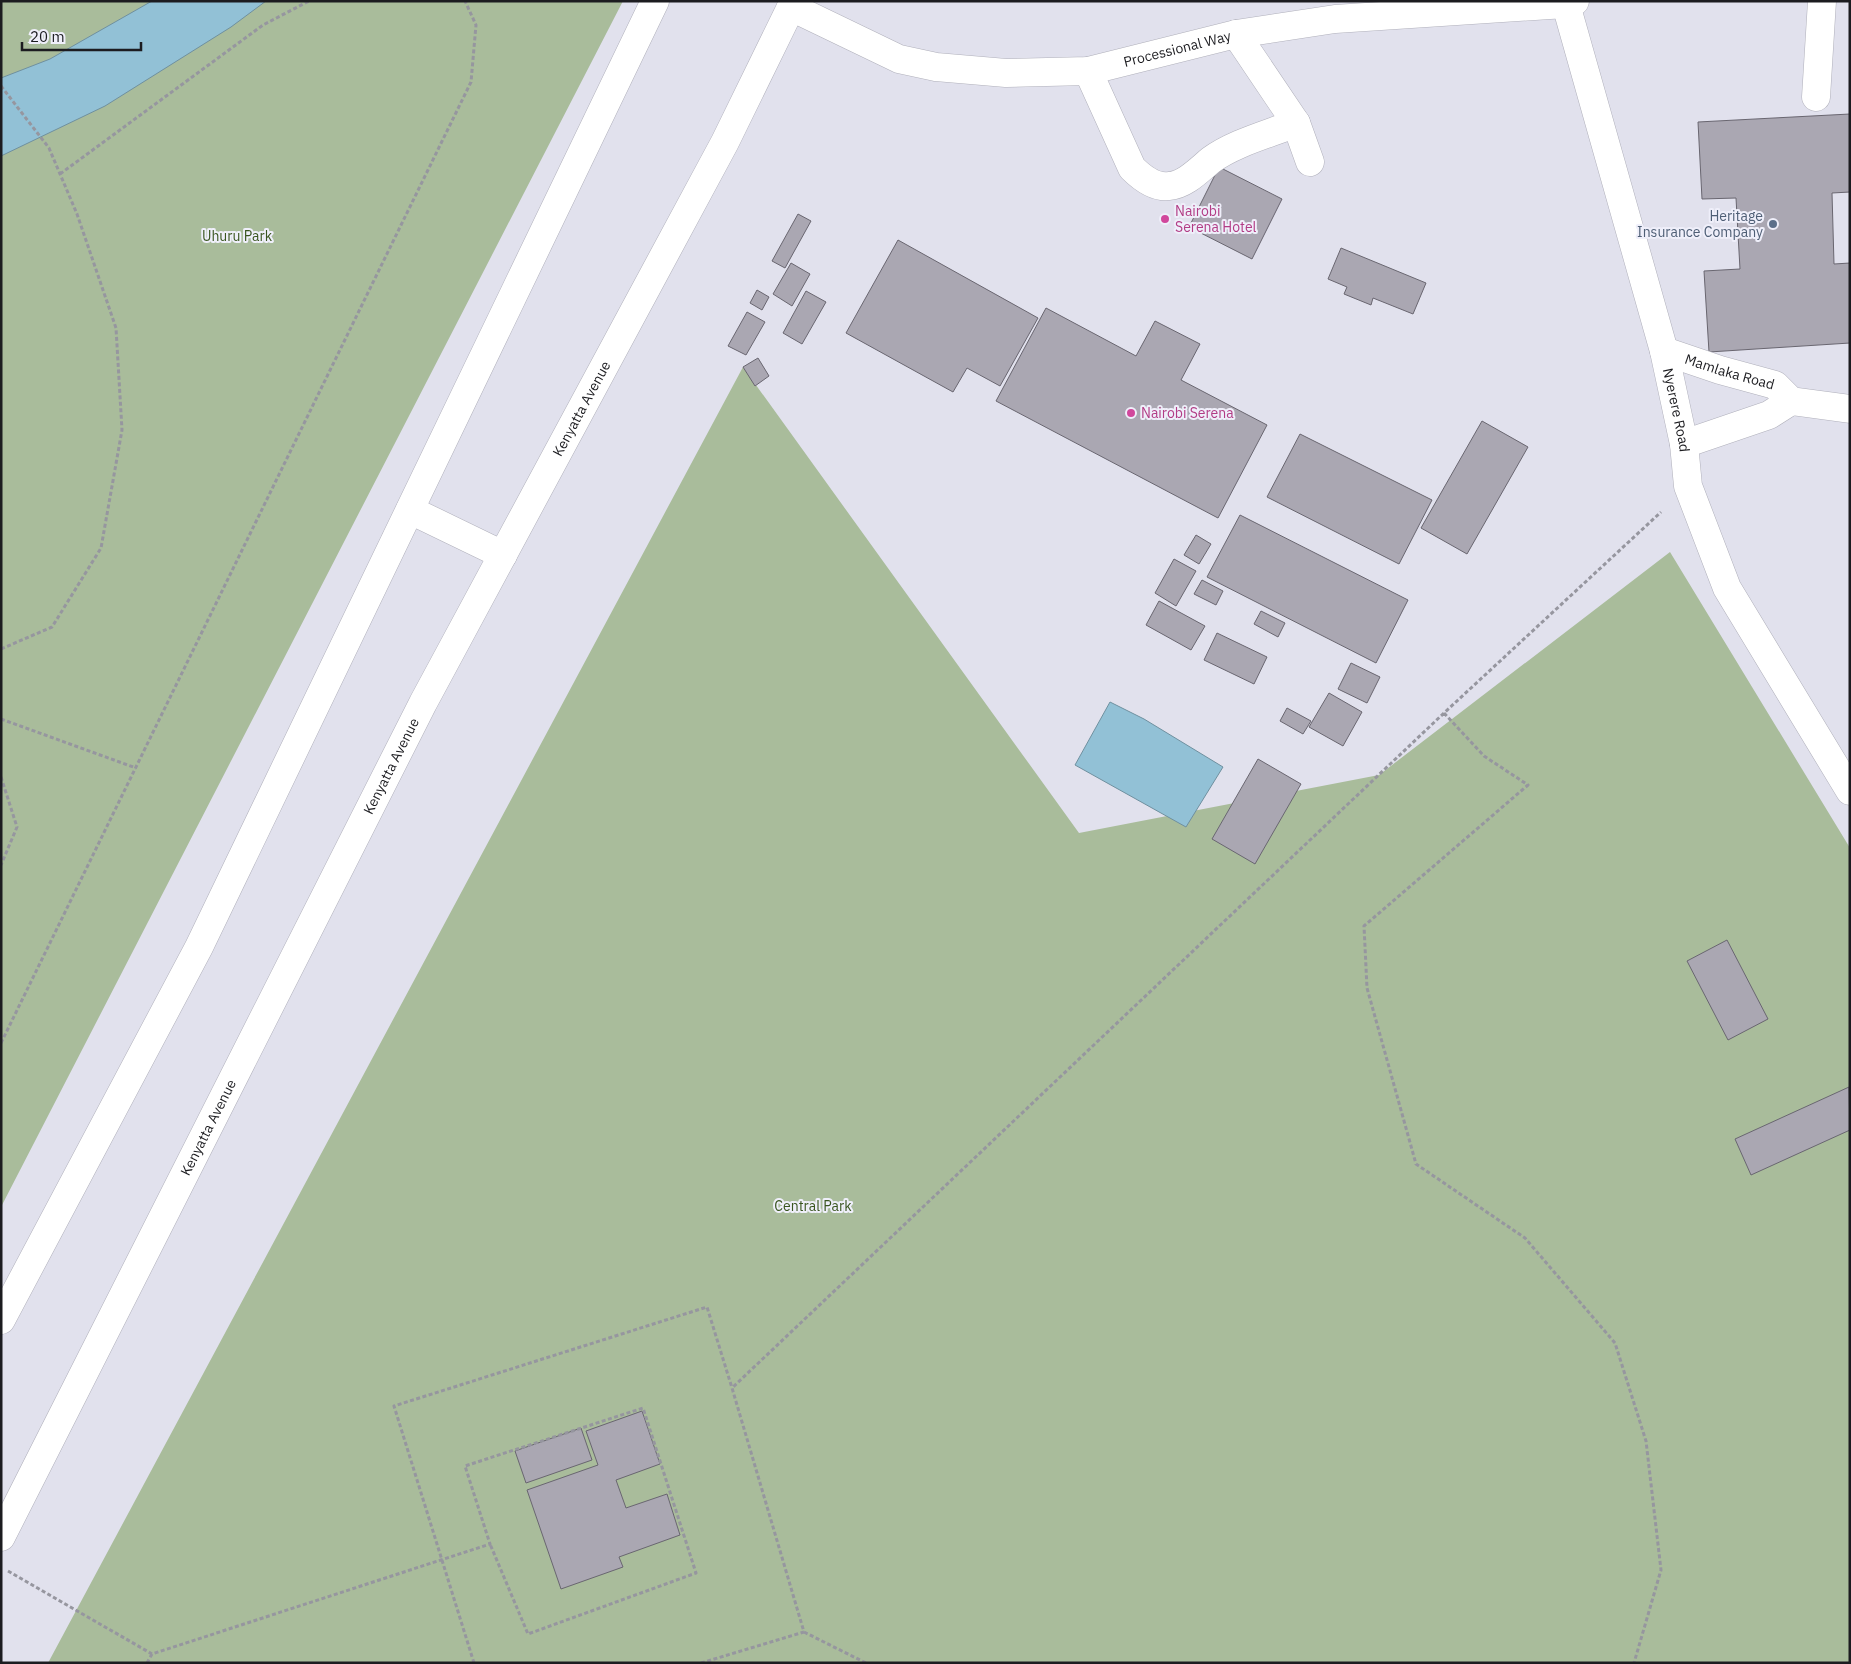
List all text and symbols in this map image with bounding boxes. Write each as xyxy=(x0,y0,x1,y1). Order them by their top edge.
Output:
scale bar xyxy=(22,20,141,52)
text: 20 m xyxy=(30,27,65,46)
street label: Processional Way xyxy=(1122,27,1233,71)
place label: Nairobi Serena Hotel xyxy=(1175,202,1257,236)
place label: Heritage Insurance Company xyxy=(1637,207,1763,241)
marker: Nairobi Serena Hotel xyxy=(1159,213,1171,225)
marker: Heritage Insurance Company xyxy=(1767,218,1779,230)
park label: Uhuru Park xyxy=(202,227,273,245)
street label: Mamlaka Road xyxy=(1683,350,1777,393)
street label: Kenyatta Avenue xyxy=(549,358,615,459)
street label: Nyerere Road xyxy=(1659,366,1694,453)
place label: Nairobi Serena xyxy=(1141,404,1234,422)
marker: Nairobi Serena xyxy=(1125,407,1137,419)
street label: Kenyatta Avenue xyxy=(359,715,423,817)
street label: Kenyatta Avenue xyxy=(176,1076,240,1179)
park label: Central Park xyxy=(774,1197,852,1215)

